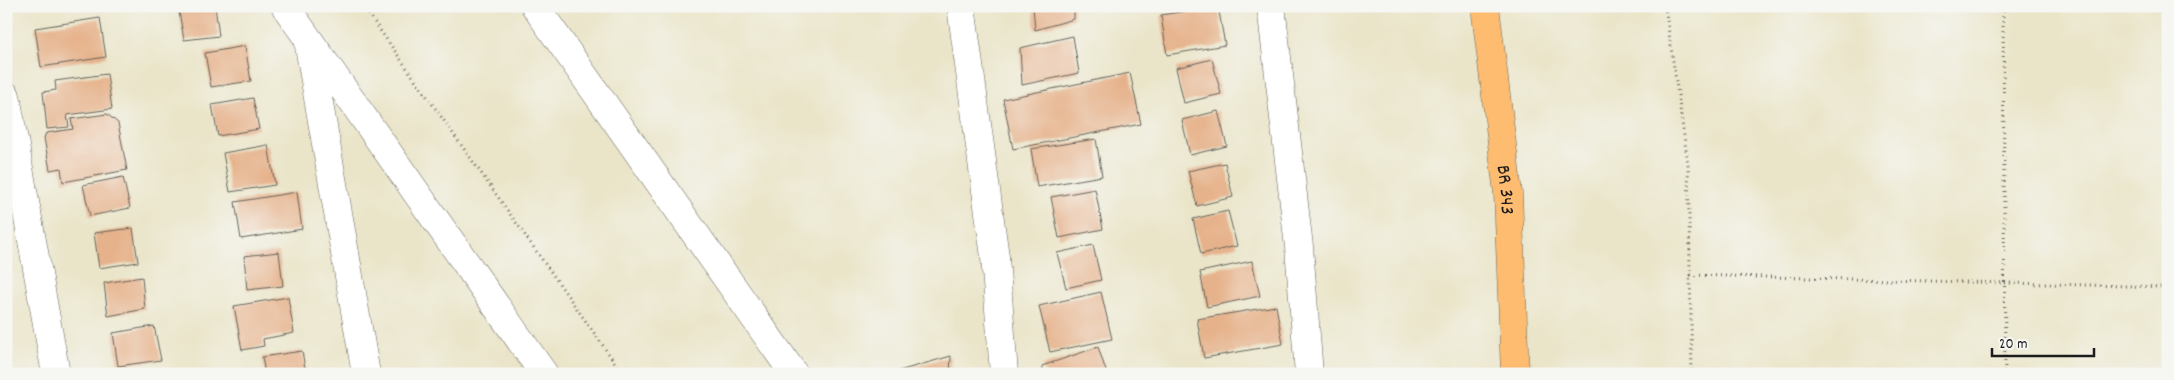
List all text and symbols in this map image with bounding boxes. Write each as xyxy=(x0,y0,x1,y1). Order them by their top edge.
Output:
street label: BR 343 xyxy=(1488,163,1520,215)
scale bar xyxy=(1992,325,2094,357)
text: 20 m xyxy=(1999,334,2027,356)

